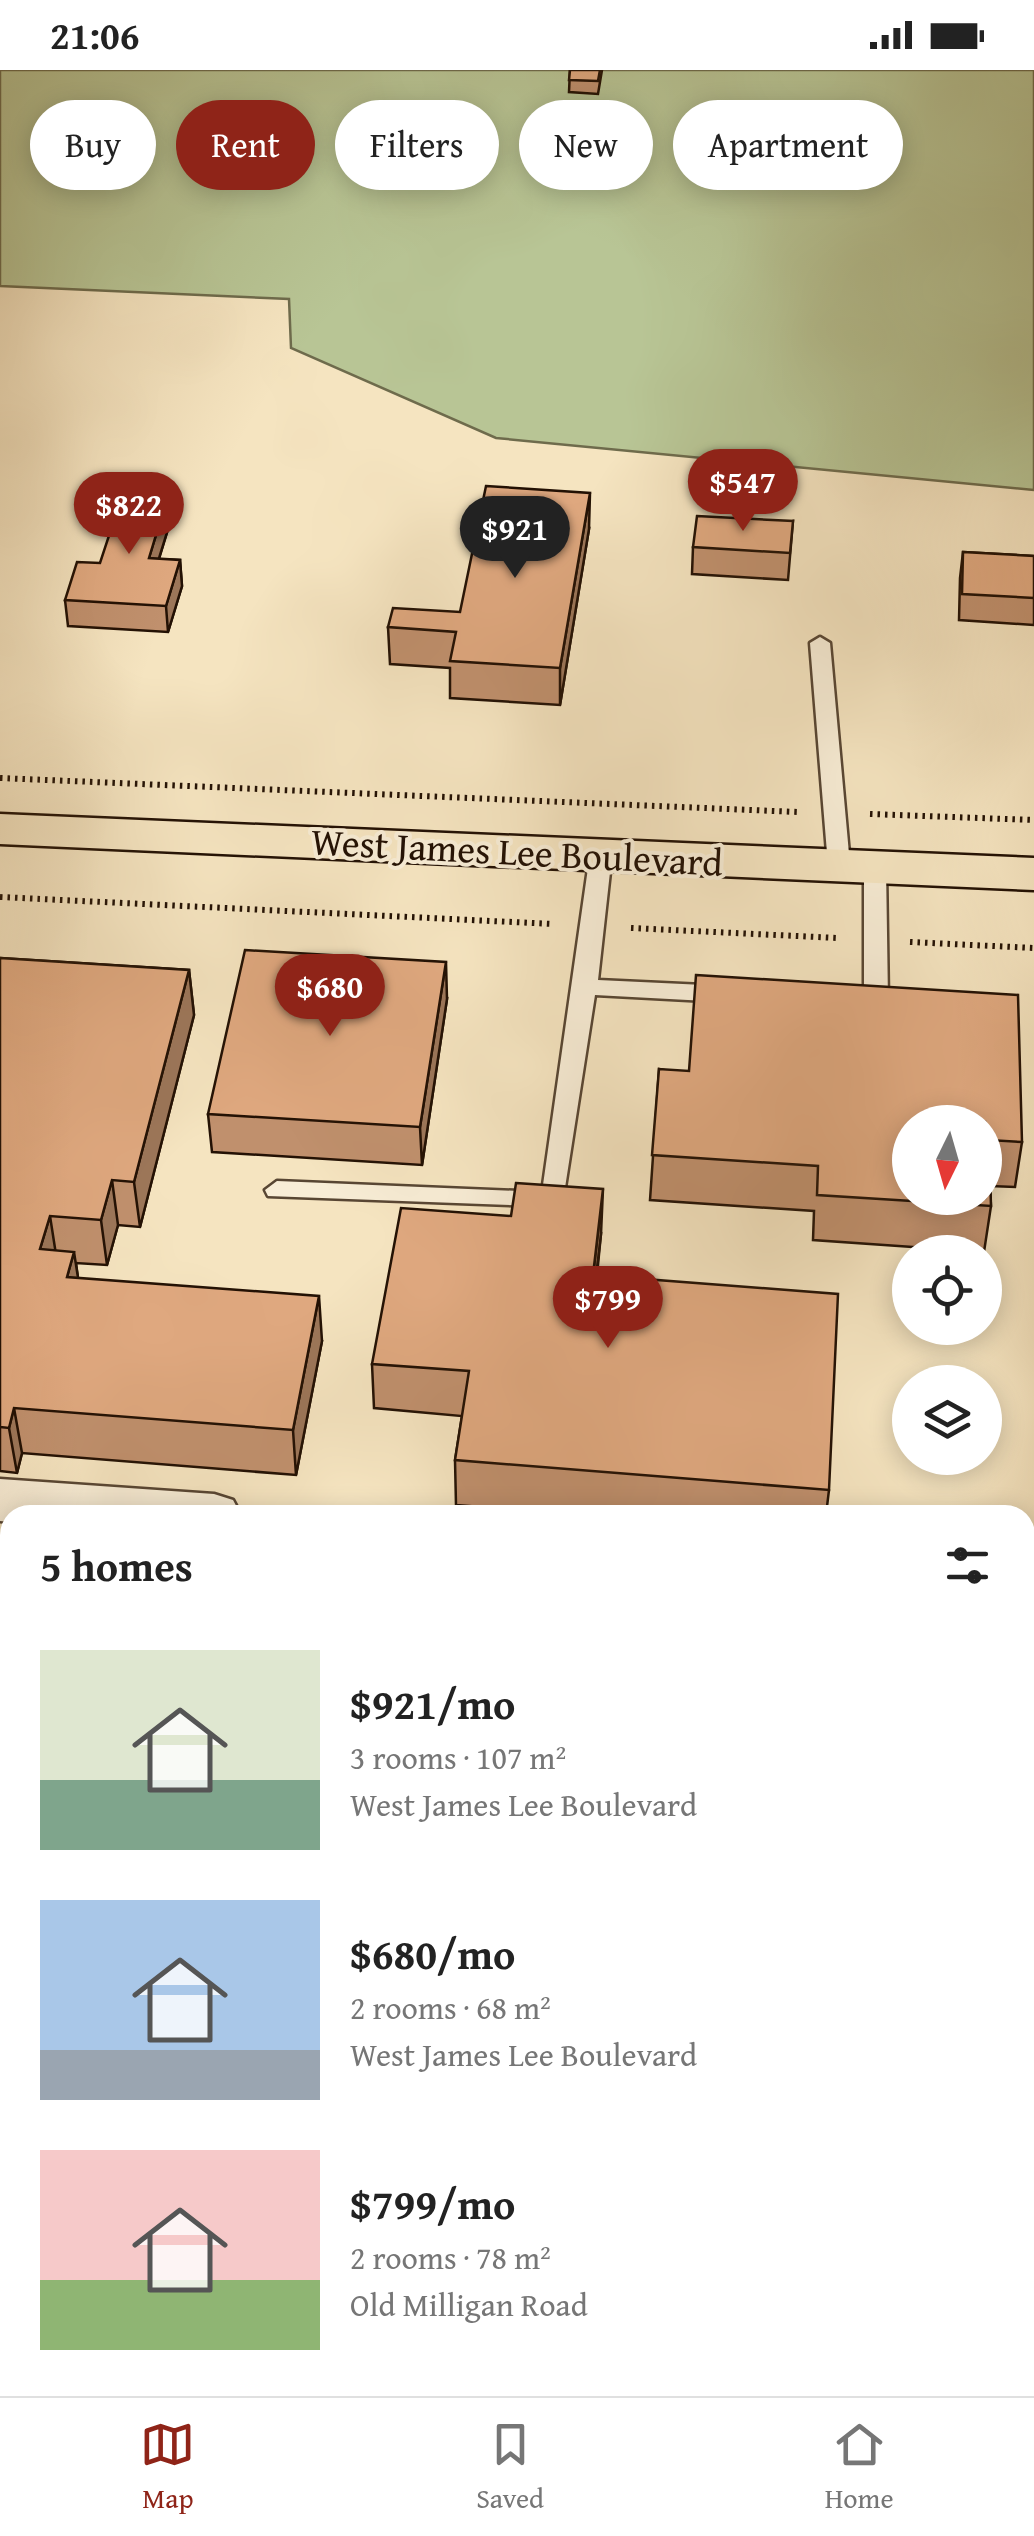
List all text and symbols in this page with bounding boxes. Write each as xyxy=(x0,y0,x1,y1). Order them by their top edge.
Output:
text: 21:06 xyxy=(50,7,140,63)
chip: Buy xyxy=(30,100,156,190)
chip: Rent xyxy=(176,100,315,190)
chip: Filters xyxy=(335,100,499,190)
chip: New xyxy=(519,100,653,190)
chip: Apartment xyxy=(673,100,903,190)
pin: $547 xyxy=(684,449,802,534)
text: $547 xyxy=(710,458,776,505)
pin: $822 xyxy=(70,472,188,557)
text: $822 xyxy=(96,481,162,528)
pin: $921 xyxy=(456,496,574,581)
text: $921 xyxy=(482,505,548,552)
street label: West James Lee Boulevard xyxy=(310,812,725,890)
pin: $680 xyxy=(271,954,389,1039)
text: $680 xyxy=(297,963,363,1010)
north arrow xyxy=(892,1105,1002,1215)
map controls xyxy=(892,1105,1002,1475)
button: locate xyxy=(892,1235,1002,1345)
pin: $799 xyxy=(549,1266,667,1351)
text: $799 xyxy=(575,1275,641,1322)
button: layers xyxy=(892,1365,1002,1475)
text: 5 homes xyxy=(40,1535,193,1596)
icon: filters xyxy=(940,1538,995,1593)
text: $921/mo xyxy=(350,1673,515,1734)
icon: home xyxy=(120,1690,240,1810)
text: 3 rooms · 107 m² xyxy=(350,1734,566,1781)
text: West James Lee Boulevard xyxy=(350,1781,697,1828)
text: $680/mo xyxy=(350,1923,515,1984)
icon: home xyxy=(120,1940,240,2060)
text: 2 rooms · 68 m² xyxy=(350,1984,551,2031)
text: West James Lee Boulevard xyxy=(350,2031,697,2078)
text: $799/mo xyxy=(350,2173,515,2234)
icon: home xyxy=(120,2190,240,2310)
text: 2 rooms · 78 m² xyxy=(350,2234,551,2281)
text: Old Milligan Road xyxy=(350,2281,588,2328)
tab: Map xyxy=(140,2417,195,2518)
tab: Saved xyxy=(476,2417,544,2518)
tab: Home xyxy=(825,2417,894,2518)

